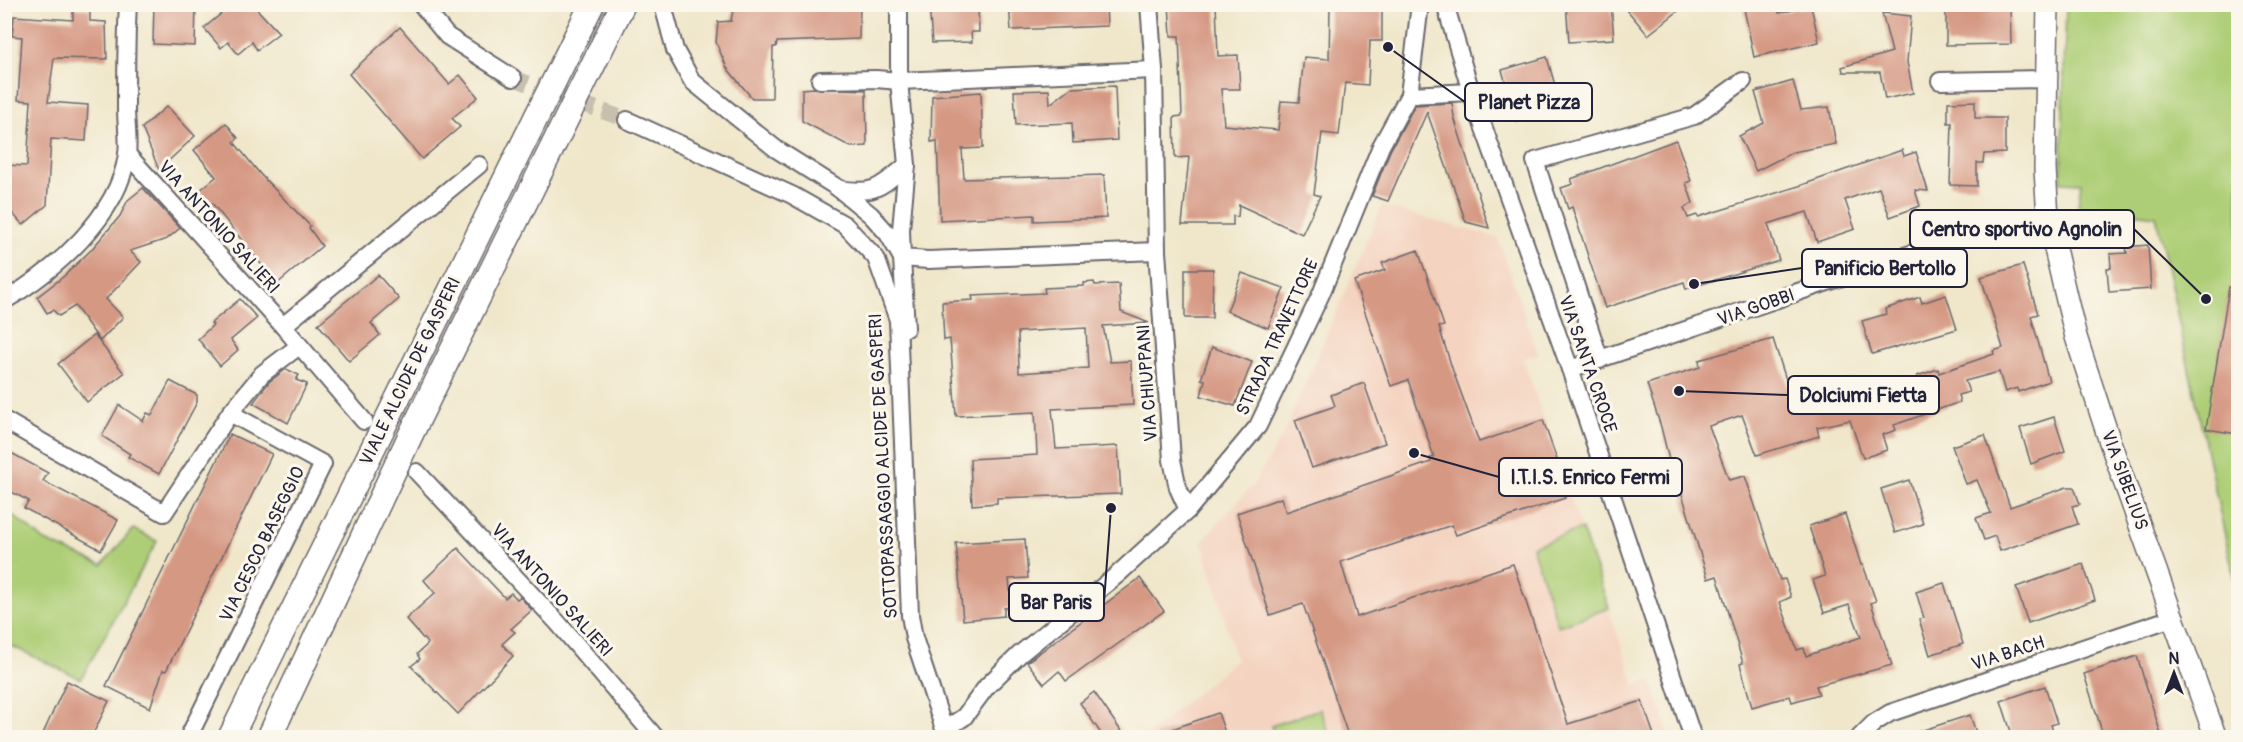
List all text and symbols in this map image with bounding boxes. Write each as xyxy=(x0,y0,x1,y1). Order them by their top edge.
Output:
callout: Planet Pizza xyxy=(1465,83,1592,121)
text: Planet Pizza xyxy=(1478,90,1580,115)
street label: VIA ANTONIO SALIERI xyxy=(153,156,285,299)
callout: Centro sportivo Agnolin xyxy=(1910,210,2134,248)
text: Centro sportivo Agnolin xyxy=(1922,217,2122,242)
callout: Panificio Bertollo xyxy=(1802,249,1967,287)
street label: STRADA TRAVETTORE xyxy=(1231,255,1324,419)
text: Panificio Bertollo xyxy=(1814,256,1956,281)
street label: VIALE ALCIDE DE GASPERI xyxy=(355,273,466,469)
street label: VIA GOBBI xyxy=(1714,284,1798,331)
street label: VIA SANTA CROCE xyxy=(1553,292,1622,436)
street label: SOTTOPASSAGGIO ALCIDE DE GASPERI xyxy=(864,313,903,619)
street label: VIA CHIUPPANI xyxy=(1132,323,1163,443)
callout: Dolciumi Fietta xyxy=(1788,376,1939,414)
text: Dolciumi Fietta xyxy=(1799,383,1927,408)
street label: VIA SIBELIUS xyxy=(2096,427,2153,533)
callout: I.T.I.S. Enrico Fermi xyxy=(1499,458,1682,496)
street label: VIA CESCO BASEGGIO xyxy=(215,463,310,626)
text: I.T.I.S. Enrico Fermi xyxy=(1510,465,1670,490)
street label: VIA ANTONIO SALIERI xyxy=(486,519,618,662)
callout: Bar Paris xyxy=(1009,583,1104,621)
text: Bar Paris xyxy=(1020,590,1092,615)
street label: VIA BACH xyxy=(1969,631,2048,676)
north arrow xyxy=(2144,643,2204,703)
text: N xyxy=(2169,649,2180,669)

